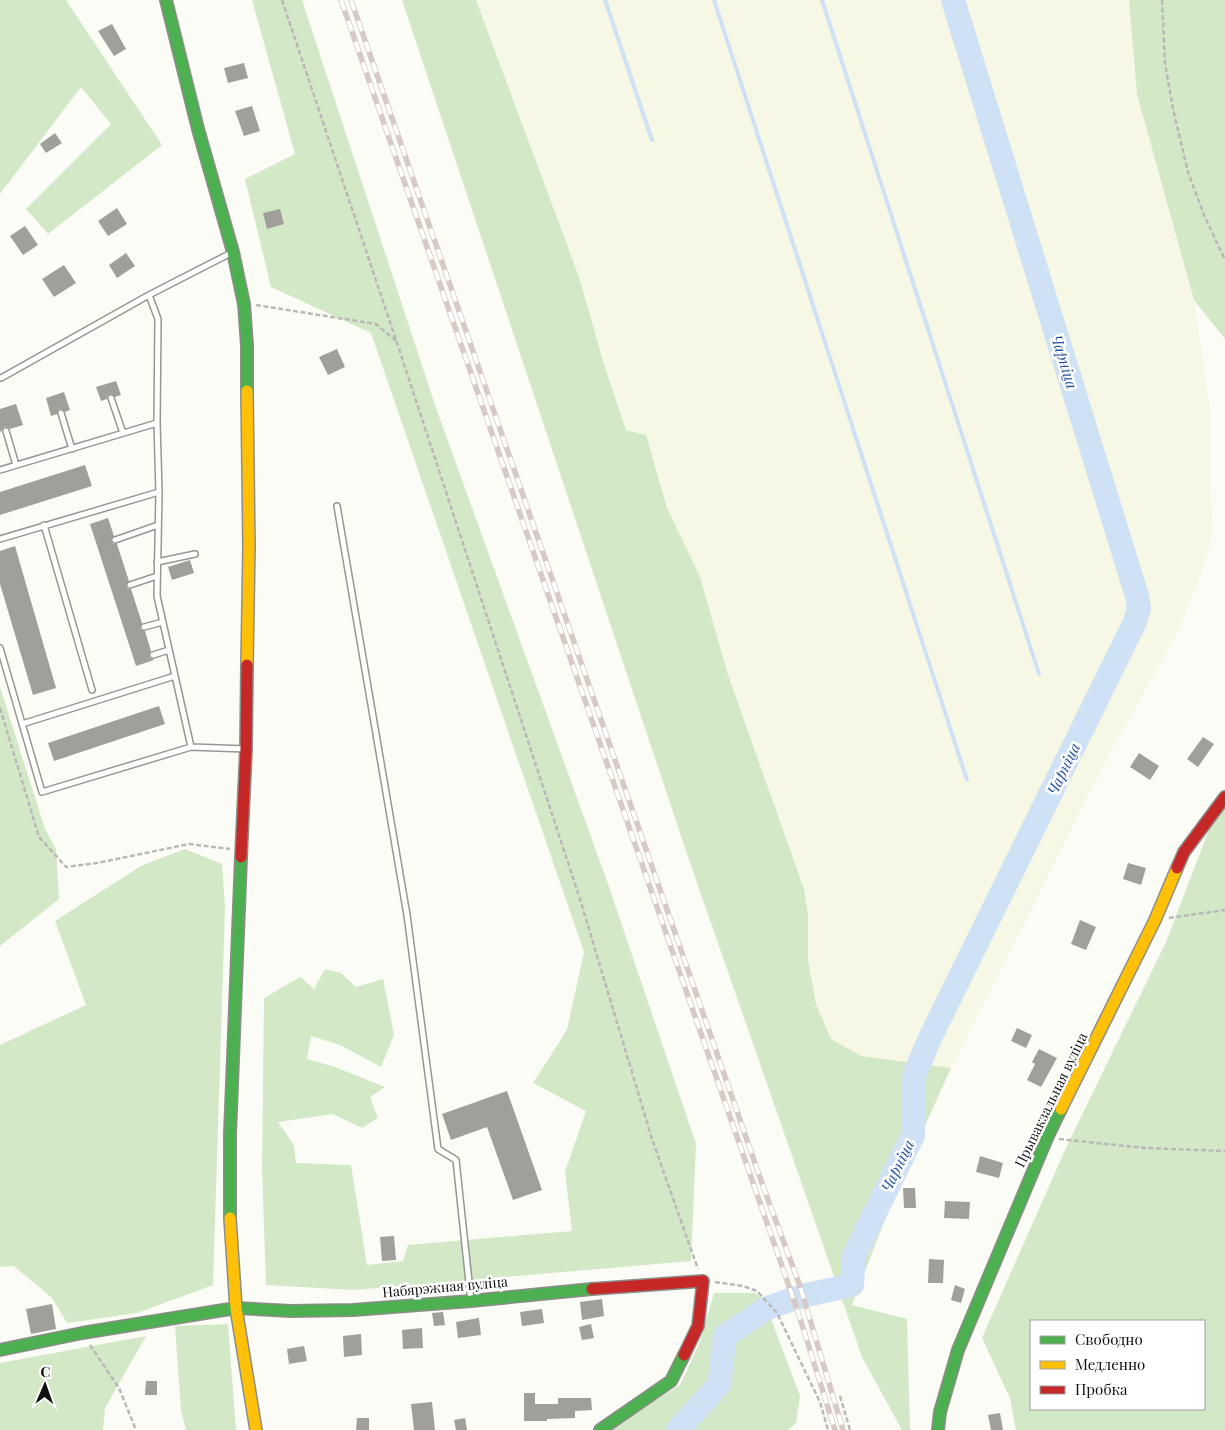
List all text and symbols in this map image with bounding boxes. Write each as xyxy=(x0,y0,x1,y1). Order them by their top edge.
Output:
water label: Чарніца xyxy=(1047,332,1083,391)
water label: Чарніца xyxy=(1042,739,1084,798)
street label: Прывакзальная вуліца xyxy=(1010,1029,1091,1170)
water label: Чарніца xyxy=(876,1136,918,1195)
street label: Набярэжная вуліца xyxy=(381,1272,509,1301)
legend xyxy=(1030,1320,1205,1410)
text: Свободно xyxy=(1075,1329,1143,1349)
text: Медленно xyxy=(1075,1354,1145,1374)
north arrow xyxy=(20,1360,70,1410)
text: С xyxy=(40,1362,51,1381)
text: Пробка xyxy=(1075,1379,1128,1399)

